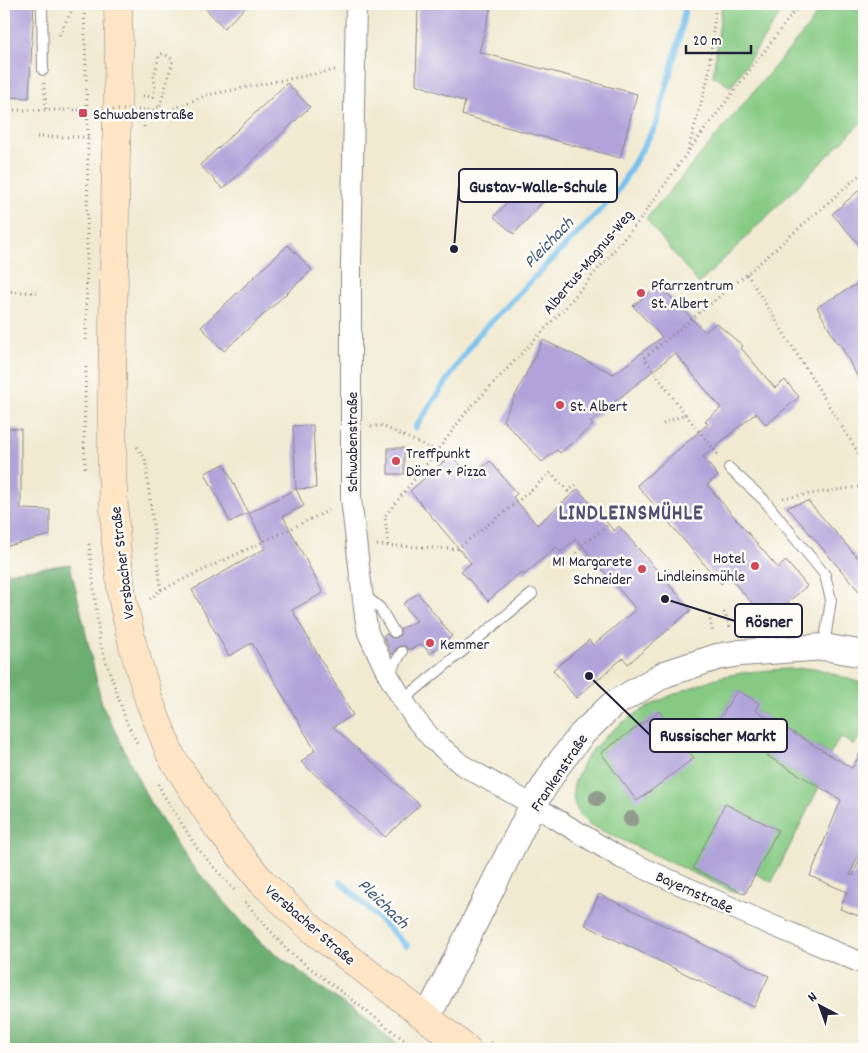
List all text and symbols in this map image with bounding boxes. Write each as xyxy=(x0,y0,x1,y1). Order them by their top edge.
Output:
scale bar xyxy=(686,22,750,54)
text: 20 m xyxy=(693,31,721,53)
place label: Schwabenstraße xyxy=(93,104,194,127)
marker: Schwabenstraße xyxy=(77,107,89,119)
callout: Gustav-Walle-Schule xyxy=(459,169,617,202)
text: Gustav-Walle-Schule xyxy=(469,176,607,201)
street label: Albertus-Magnus-Weg xyxy=(538,205,640,320)
water label: Pleichach xyxy=(519,212,581,275)
place label: Pfarrzentrum St. Albert xyxy=(651,275,734,316)
marker: Pfarrzentrum St. Albert xyxy=(635,287,647,299)
street label: Schwabenstraße xyxy=(342,392,365,492)
place label: St. Albert xyxy=(570,396,628,419)
marker: St. Albert xyxy=(554,399,566,411)
place label: Treffpunkt Döner + Pizza xyxy=(406,443,487,484)
marker: Treffpunkt Döner + Pizza xyxy=(390,455,402,467)
district label: LINDLEINSMÜHLE xyxy=(558,500,704,530)
street label: Versbacher Straße xyxy=(105,505,142,620)
place label: Hotel Lindleinsmühle xyxy=(657,548,745,589)
place label: M1 Margarete Schneider xyxy=(552,551,632,592)
marker: Hotel Lindleinsmühle xyxy=(749,560,761,572)
marker: M1 Margarete Schneider xyxy=(636,563,648,575)
callout: Rösner xyxy=(735,604,802,637)
text: Rösner xyxy=(745,611,793,636)
place label: Kemmer xyxy=(440,634,489,657)
marker: Kemmer xyxy=(424,637,436,649)
callout: Russischer Markt xyxy=(650,719,787,752)
text: Russischer Markt xyxy=(660,725,777,750)
street label: Frankenstraße xyxy=(525,730,595,817)
street label: Bayernstraße xyxy=(652,866,736,921)
water label: Pleichach xyxy=(351,874,414,936)
street label: Versbacher Straße xyxy=(259,880,360,972)
north arrow xyxy=(796,980,846,1030)
text: N xyxy=(804,988,822,1008)

